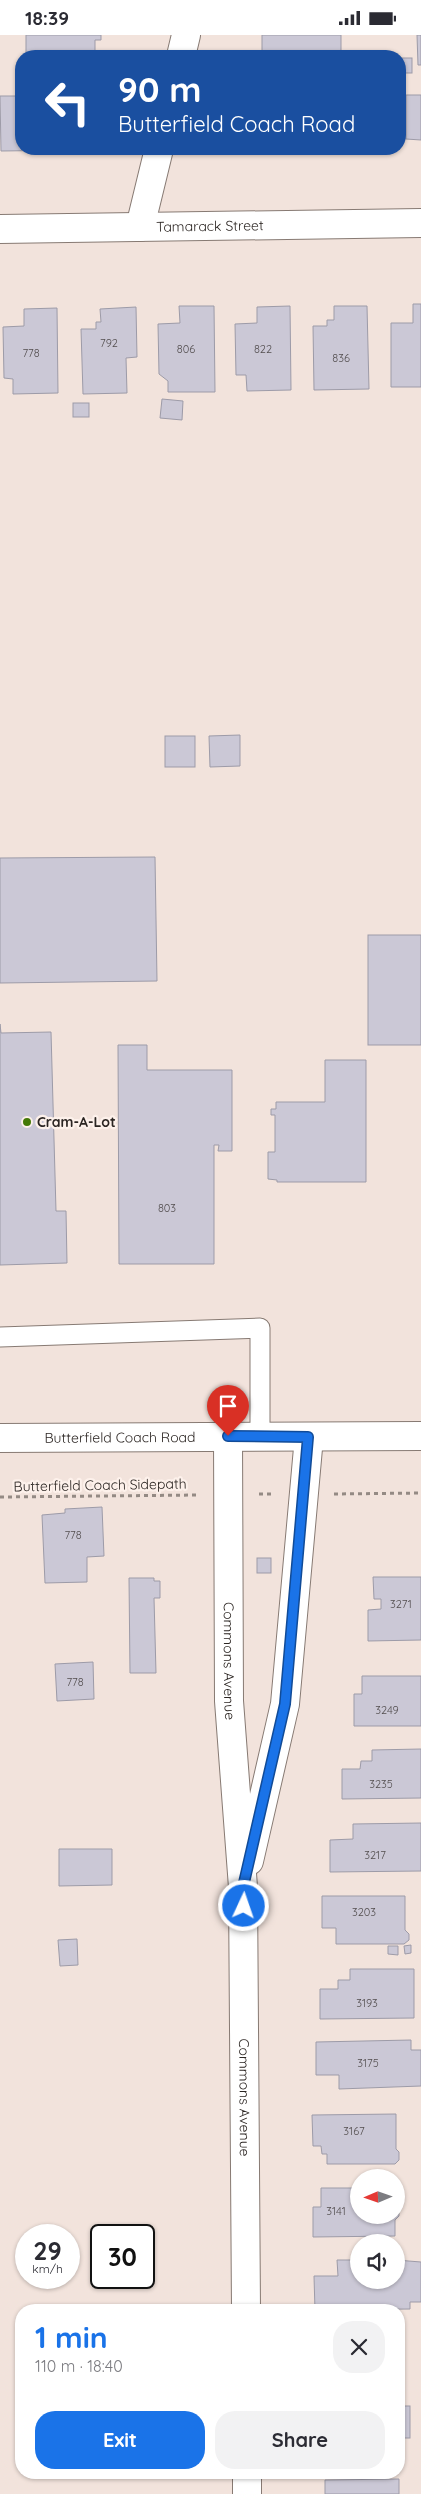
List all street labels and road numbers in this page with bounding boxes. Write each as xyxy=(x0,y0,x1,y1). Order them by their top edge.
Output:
street label: Tamarack Street xyxy=(156,216,264,236)
street label: Butterfield Coach Road xyxy=(44,1428,196,1447)
street label: Butterfield Coach Sidepath xyxy=(13,1474,187,1496)
street label: Commons Avenue xyxy=(220,1602,239,1721)
street label: Commons Avenue xyxy=(235,2038,254,2157)

